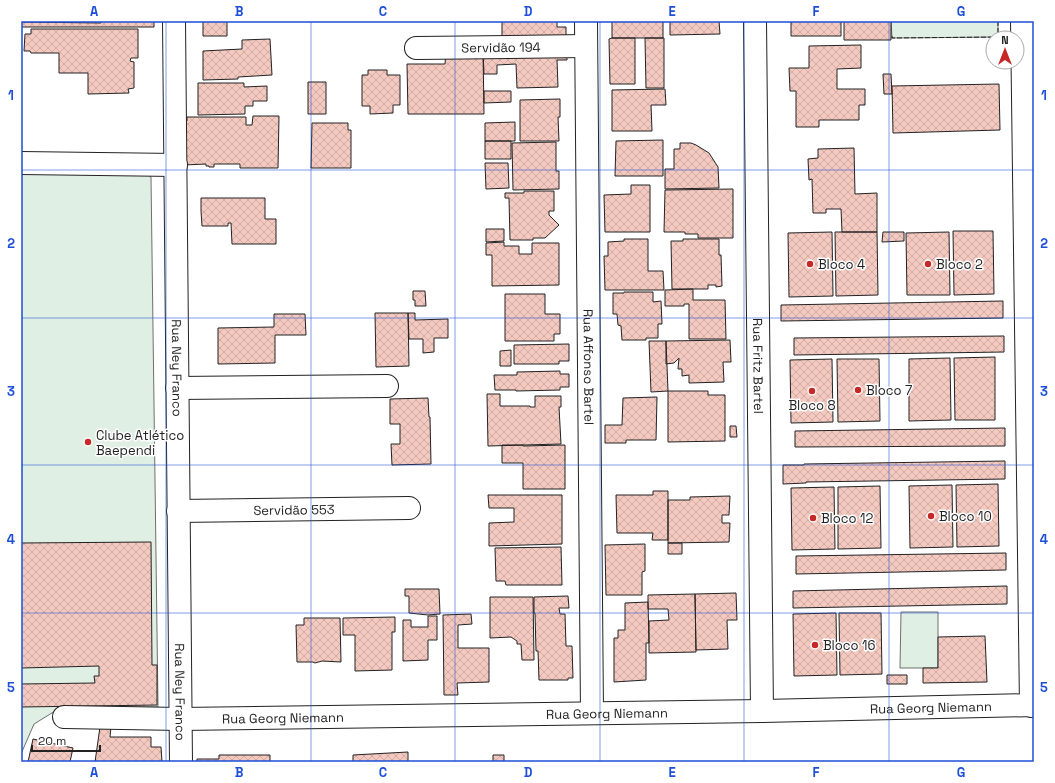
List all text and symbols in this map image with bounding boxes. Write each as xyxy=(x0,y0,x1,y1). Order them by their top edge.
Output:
text: A xyxy=(90,3,99,20)
text: B xyxy=(235,3,244,20)
text: C xyxy=(379,3,387,20)
text: D xyxy=(524,3,533,20)
text: E xyxy=(668,3,676,20)
text: F xyxy=(813,3,820,20)
text: G xyxy=(957,3,965,20)
north arrow xyxy=(985,30,1025,70)
text: N xyxy=(1001,33,1009,47)
street label: Servidão 194 xyxy=(461,38,541,56)
text: 1 xyxy=(8,87,14,104)
text: 1 xyxy=(1041,87,1047,104)
text: 2 xyxy=(7,235,15,252)
text: 2 xyxy=(1040,235,1048,252)
place label: Bloco 4 xyxy=(818,256,865,273)
place label: Bloco 2 xyxy=(936,256,983,273)
marker: Bloco 4 xyxy=(805,259,815,269)
marker: Bloco 2 xyxy=(923,259,933,269)
street label: Rua Affonso Bartel xyxy=(580,309,598,425)
street label: Rua Fritz Bartel xyxy=(750,318,767,414)
street label: Rua Ney Franco xyxy=(168,319,186,417)
place label: Bloco 7 xyxy=(866,382,912,399)
text: 3 xyxy=(7,383,15,400)
text: 3 xyxy=(1040,383,1048,400)
marker: Bloco 7 xyxy=(853,385,863,395)
marker: Bloco 8 xyxy=(807,386,817,396)
place label: Bloco 8 xyxy=(788,397,836,414)
place label: Clube Atlético Baependi xyxy=(96,427,184,459)
marker: Clube Atlético Baependi xyxy=(83,437,93,447)
street label: Servidão 553 xyxy=(253,500,335,519)
place label: Bloco 10 xyxy=(939,508,992,525)
place label: Bloco 12 xyxy=(821,510,873,527)
marker: Bloco 10 xyxy=(926,511,936,521)
marker: Bloco 12 xyxy=(808,513,818,523)
text: 4 xyxy=(7,531,15,548)
text: 4 xyxy=(1040,531,1048,548)
place label: Bloco 16 xyxy=(823,637,875,654)
marker: Bloco 16 xyxy=(810,640,820,650)
street label: Rua Ney Franco xyxy=(171,643,189,741)
text: 5 xyxy=(7,679,15,696)
text: 5 xyxy=(1040,679,1048,696)
street label: Rua Georg Niemann xyxy=(870,697,992,717)
street label: Rua Georg Niemann xyxy=(546,704,668,722)
street label: Rua Georg Niemann xyxy=(222,708,344,727)
scale bar xyxy=(32,727,100,753)
text: 20 m xyxy=(38,733,66,749)
text: A xyxy=(90,764,99,781)
text: B xyxy=(235,764,244,781)
text: C xyxy=(379,764,387,781)
text: D xyxy=(524,764,533,781)
text: E xyxy=(668,764,676,781)
text: F xyxy=(813,764,820,781)
text: G xyxy=(957,764,965,781)

